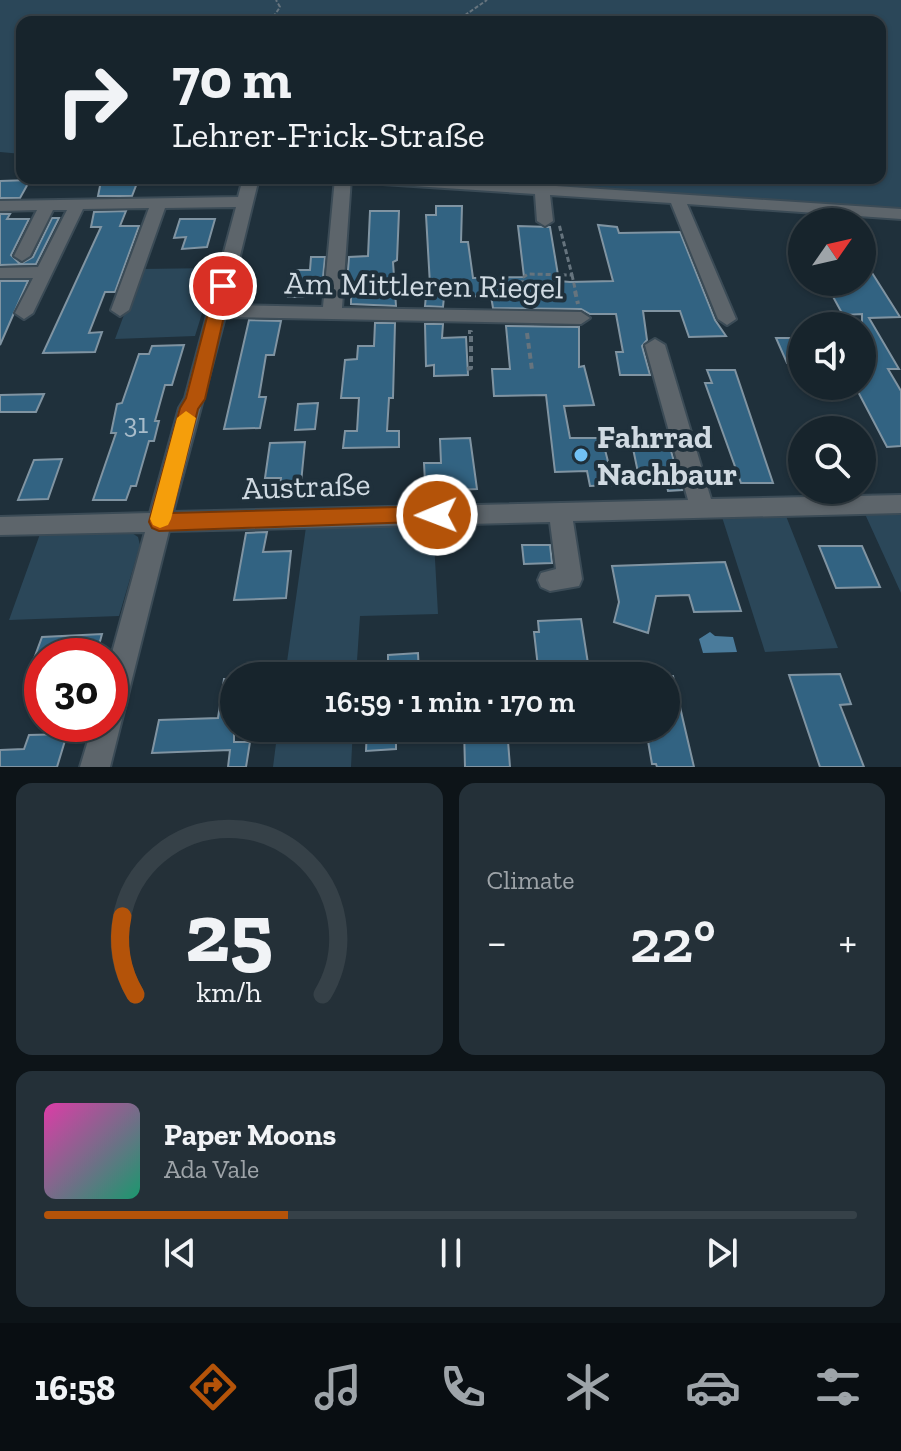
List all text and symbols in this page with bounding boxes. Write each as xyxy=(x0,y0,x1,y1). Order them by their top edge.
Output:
text: 70 m xyxy=(172,45,292,112)
icon: right xyxy=(40,48,144,152)
text: Lehrer-Frick-Straße xyxy=(172,113,485,156)
north arrow xyxy=(788,208,876,296)
map controls xyxy=(788,208,876,504)
pin xyxy=(189,252,257,320)
icon: arrive xyxy=(201,264,245,308)
street label: Am Mittleren Riegel xyxy=(284,264,564,306)
button: sound xyxy=(788,312,876,400)
house number: 31 xyxy=(124,407,148,440)
button: search xyxy=(788,416,876,504)
place label: Fahrrad Nachbaur xyxy=(597,418,737,493)
marker: Fahrrad Nachbaur xyxy=(572,446,590,464)
street label: Austraße xyxy=(241,465,371,507)
position arrow xyxy=(395,473,479,557)
speed limit sign: 30 xyxy=(24,638,128,742)
text: 16:59 · 1 min · 170 m xyxy=(325,684,575,720)
text: Climate xyxy=(487,864,574,896)
text: 25 xyxy=(185,882,273,982)
text: 22° xyxy=(630,905,716,977)
text: − xyxy=(487,915,507,968)
text: + xyxy=(838,915,857,968)
text: km/h xyxy=(197,975,262,1009)
text: Paper Moons xyxy=(164,1117,336,1153)
text: Ada Vale xyxy=(164,1153,259,1185)
icon: previous xyxy=(158,1231,202,1275)
icon: pause xyxy=(429,1231,473,1275)
icon: next xyxy=(700,1231,744,1275)
icon: directions xyxy=(185,1359,241,1415)
icon: music xyxy=(310,1359,366,1415)
icon: phone xyxy=(435,1359,491,1415)
icon: climate xyxy=(560,1359,616,1415)
icon: car xyxy=(685,1359,741,1415)
icon: filters xyxy=(810,1359,866,1415)
text: 16:58 xyxy=(35,1366,116,1409)

